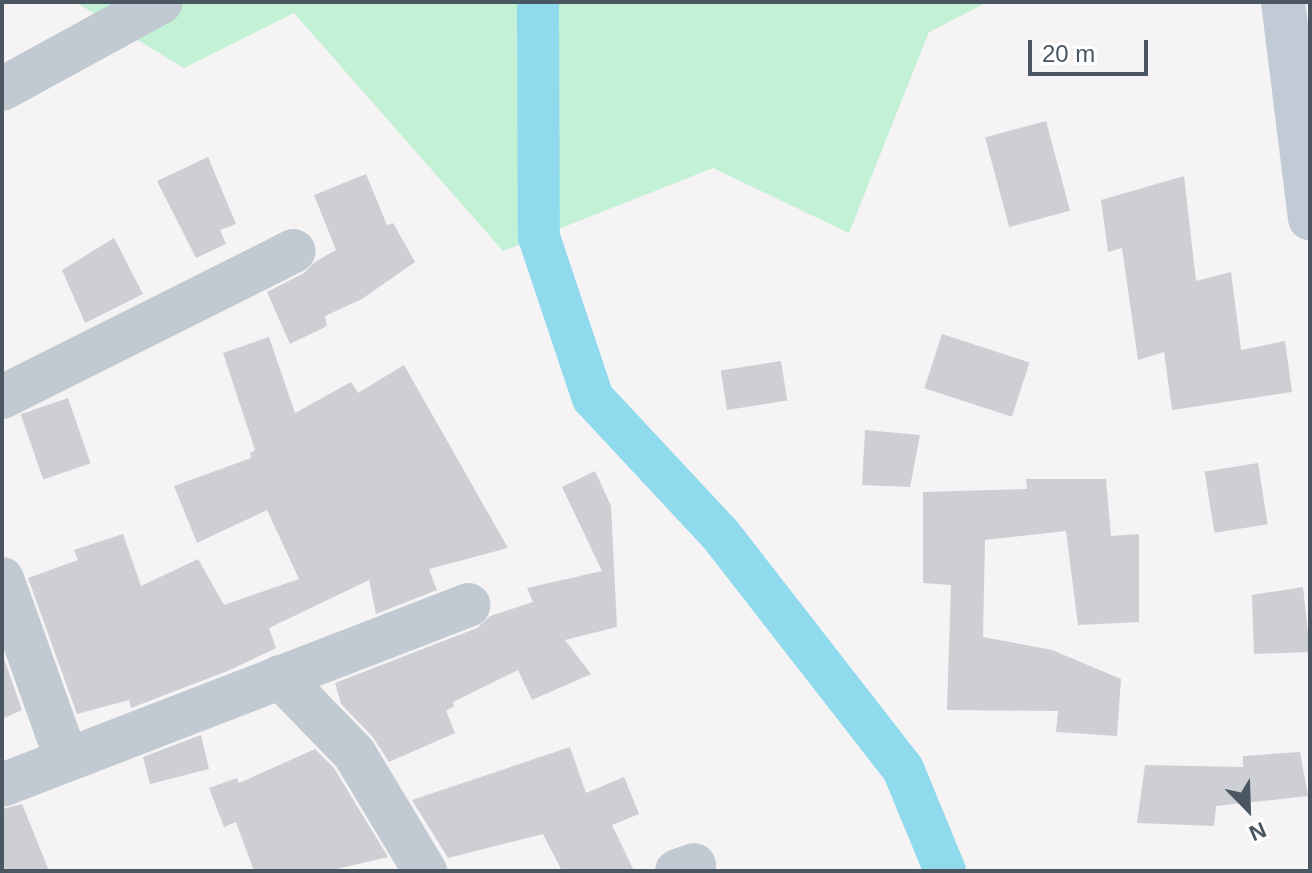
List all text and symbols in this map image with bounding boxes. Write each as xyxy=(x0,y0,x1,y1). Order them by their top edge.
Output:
scale bar xyxy=(1032,24,1152,74)
text: 20 m xyxy=(1042,40,1095,67)
north arrow xyxy=(1208,769,1288,849)
text: N xyxy=(1245,817,1270,846)

